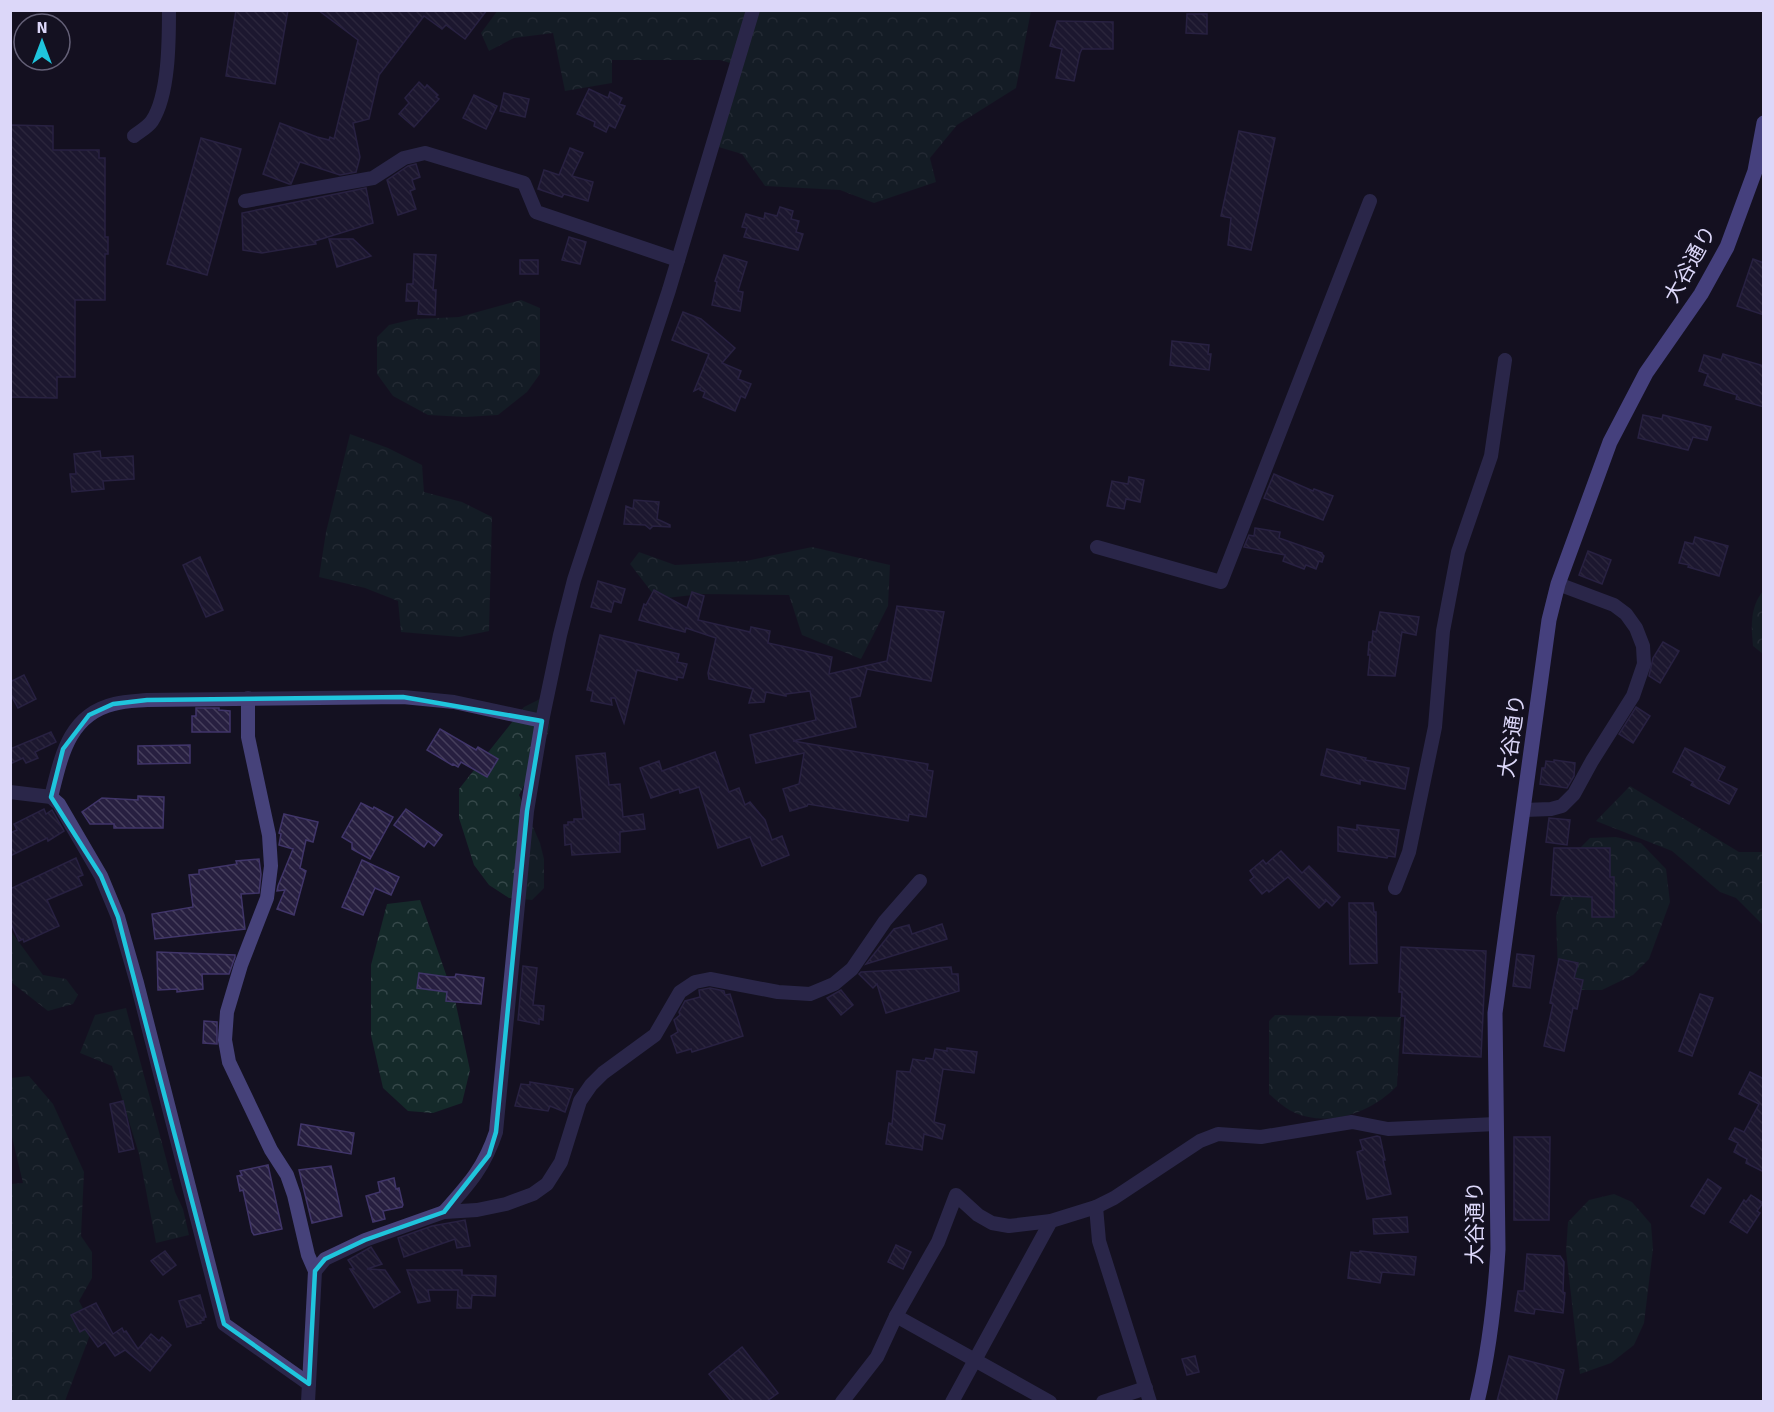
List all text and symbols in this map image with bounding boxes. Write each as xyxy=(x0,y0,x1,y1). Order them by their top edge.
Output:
north arrow xyxy=(12,12,72,72)
text: N xyxy=(36,18,48,38)
street label: 大谷通り xyxy=(1658,221,1722,307)
street label: 大谷通り xyxy=(1493,693,1531,779)
street label: 大谷通り xyxy=(1462,1181,1488,1265)

